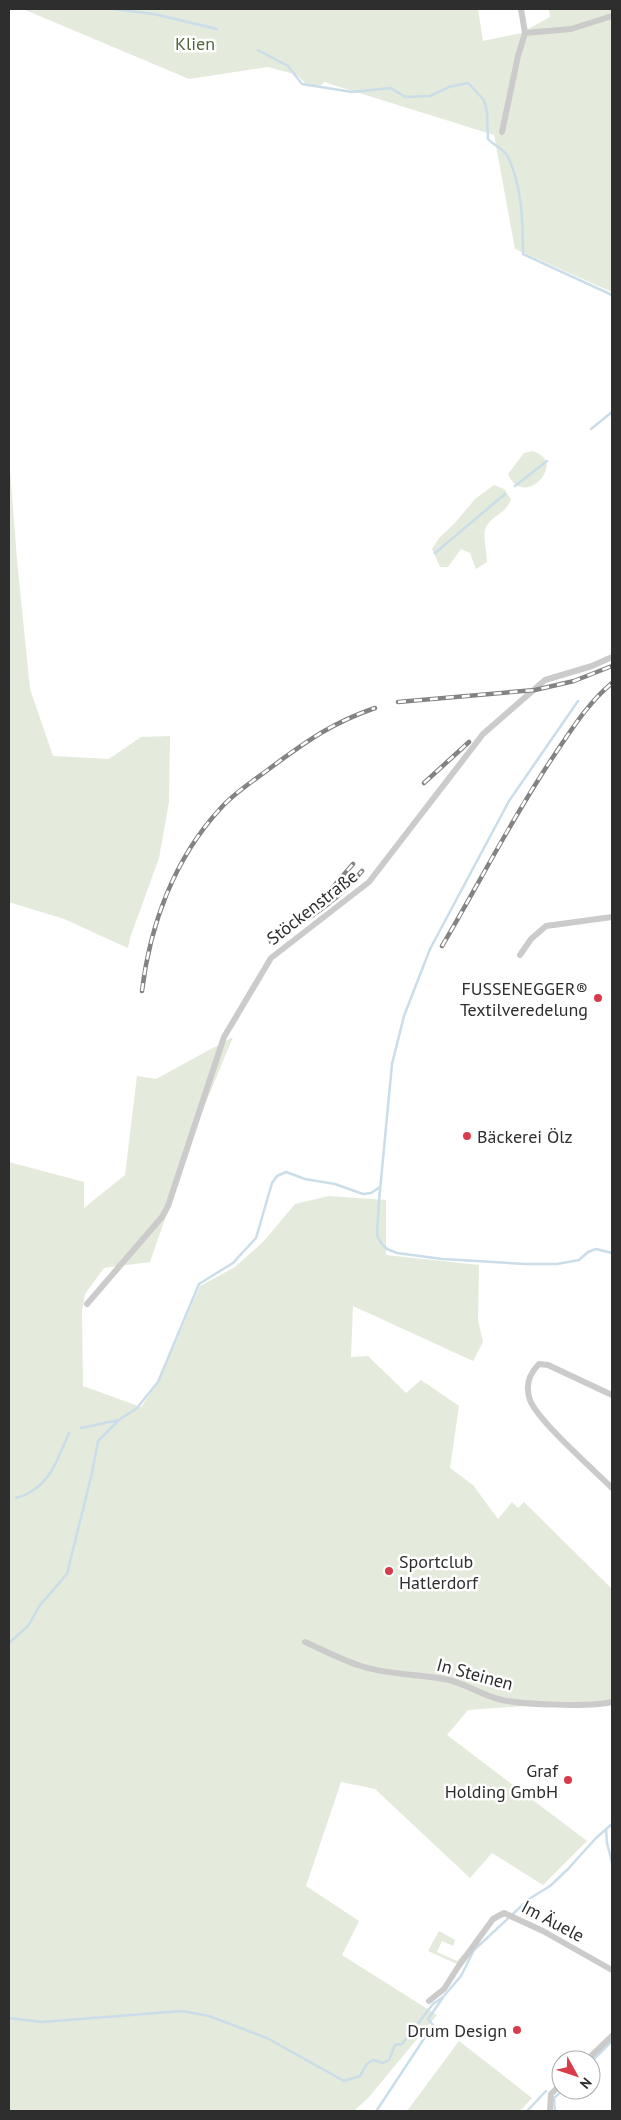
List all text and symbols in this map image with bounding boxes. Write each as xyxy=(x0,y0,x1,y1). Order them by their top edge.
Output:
park label: Klien xyxy=(175,32,215,55)
street label: Stöckenstraße xyxy=(262,864,362,950)
place label: FUSSENEGGER® Textilveredelung xyxy=(460,977,588,1021)
marker: FUSSENEGGER® Textilveredelung xyxy=(592,992,604,1004)
place label: Bäckerei Ölz xyxy=(477,1125,573,1148)
marker: Bäckerei Ölz xyxy=(461,1130,473,1142)
place label: Sportclub Hatlerdorf xyxy=(399,1550,479,1594)
marker: Sportclub Hatlerdorf xyxy=(383,1565,395,1577)
street label: In Steinen xyxy=(434,1653,516,1695)
place label: Graf Holding GmbH xyxy=(445,1759,559,1803)
marker: Graf Holding GmbH xyxy=(562,1774,574,1786)
street label: Im Äuele xyxy=(518,1895,588,1947)
place label: Drum Design xyxy=(407,2019,507,2042)
marker: Drum Design xyxy=(511,2024,523,2036)
north arrow xyxy=(551,2050,601,2100)
text: N xyxy=(576,2074,596,2093)

